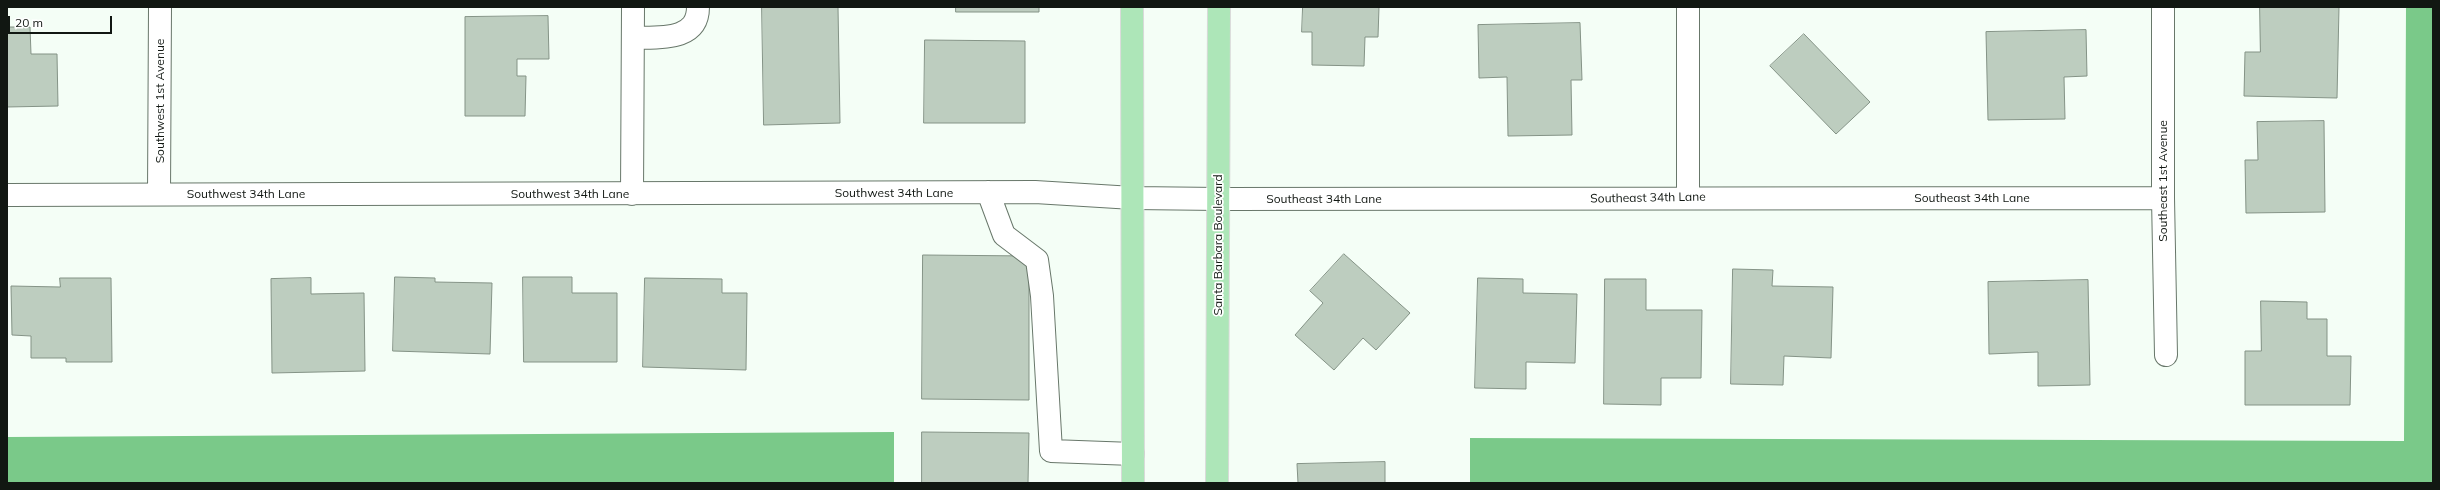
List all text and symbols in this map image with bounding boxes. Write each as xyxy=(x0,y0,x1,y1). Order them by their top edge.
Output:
scale bar xyxy=(10,8,114,34)
text: 20 m xyxy=(15,15,43,30)
street label: Southwest 1st Avenue xyxy=(153,39,167,163)
street label: Southeast 1st Avenue xyxy=(2156,120,2170,242)
street label: Santa Barbara Boulevard xyxy=(1211,174,1225,316)
street label: Southwest 34th Lane xyxy=(835,186,953,200)
street label: Southwest 34th Lane xyxy=(187,187,305,201)
street label: Southwest 34th Lane xyxy=(511,187,629,201)
street label: Southeast 34th Lane xyxy=(1590,190,1706,206)
street label: Southeast 34th Lane xyxy=(1914,191,2030,205)
street label: Southeast 34th Lane xyxy=(1266,192,1382,206)

